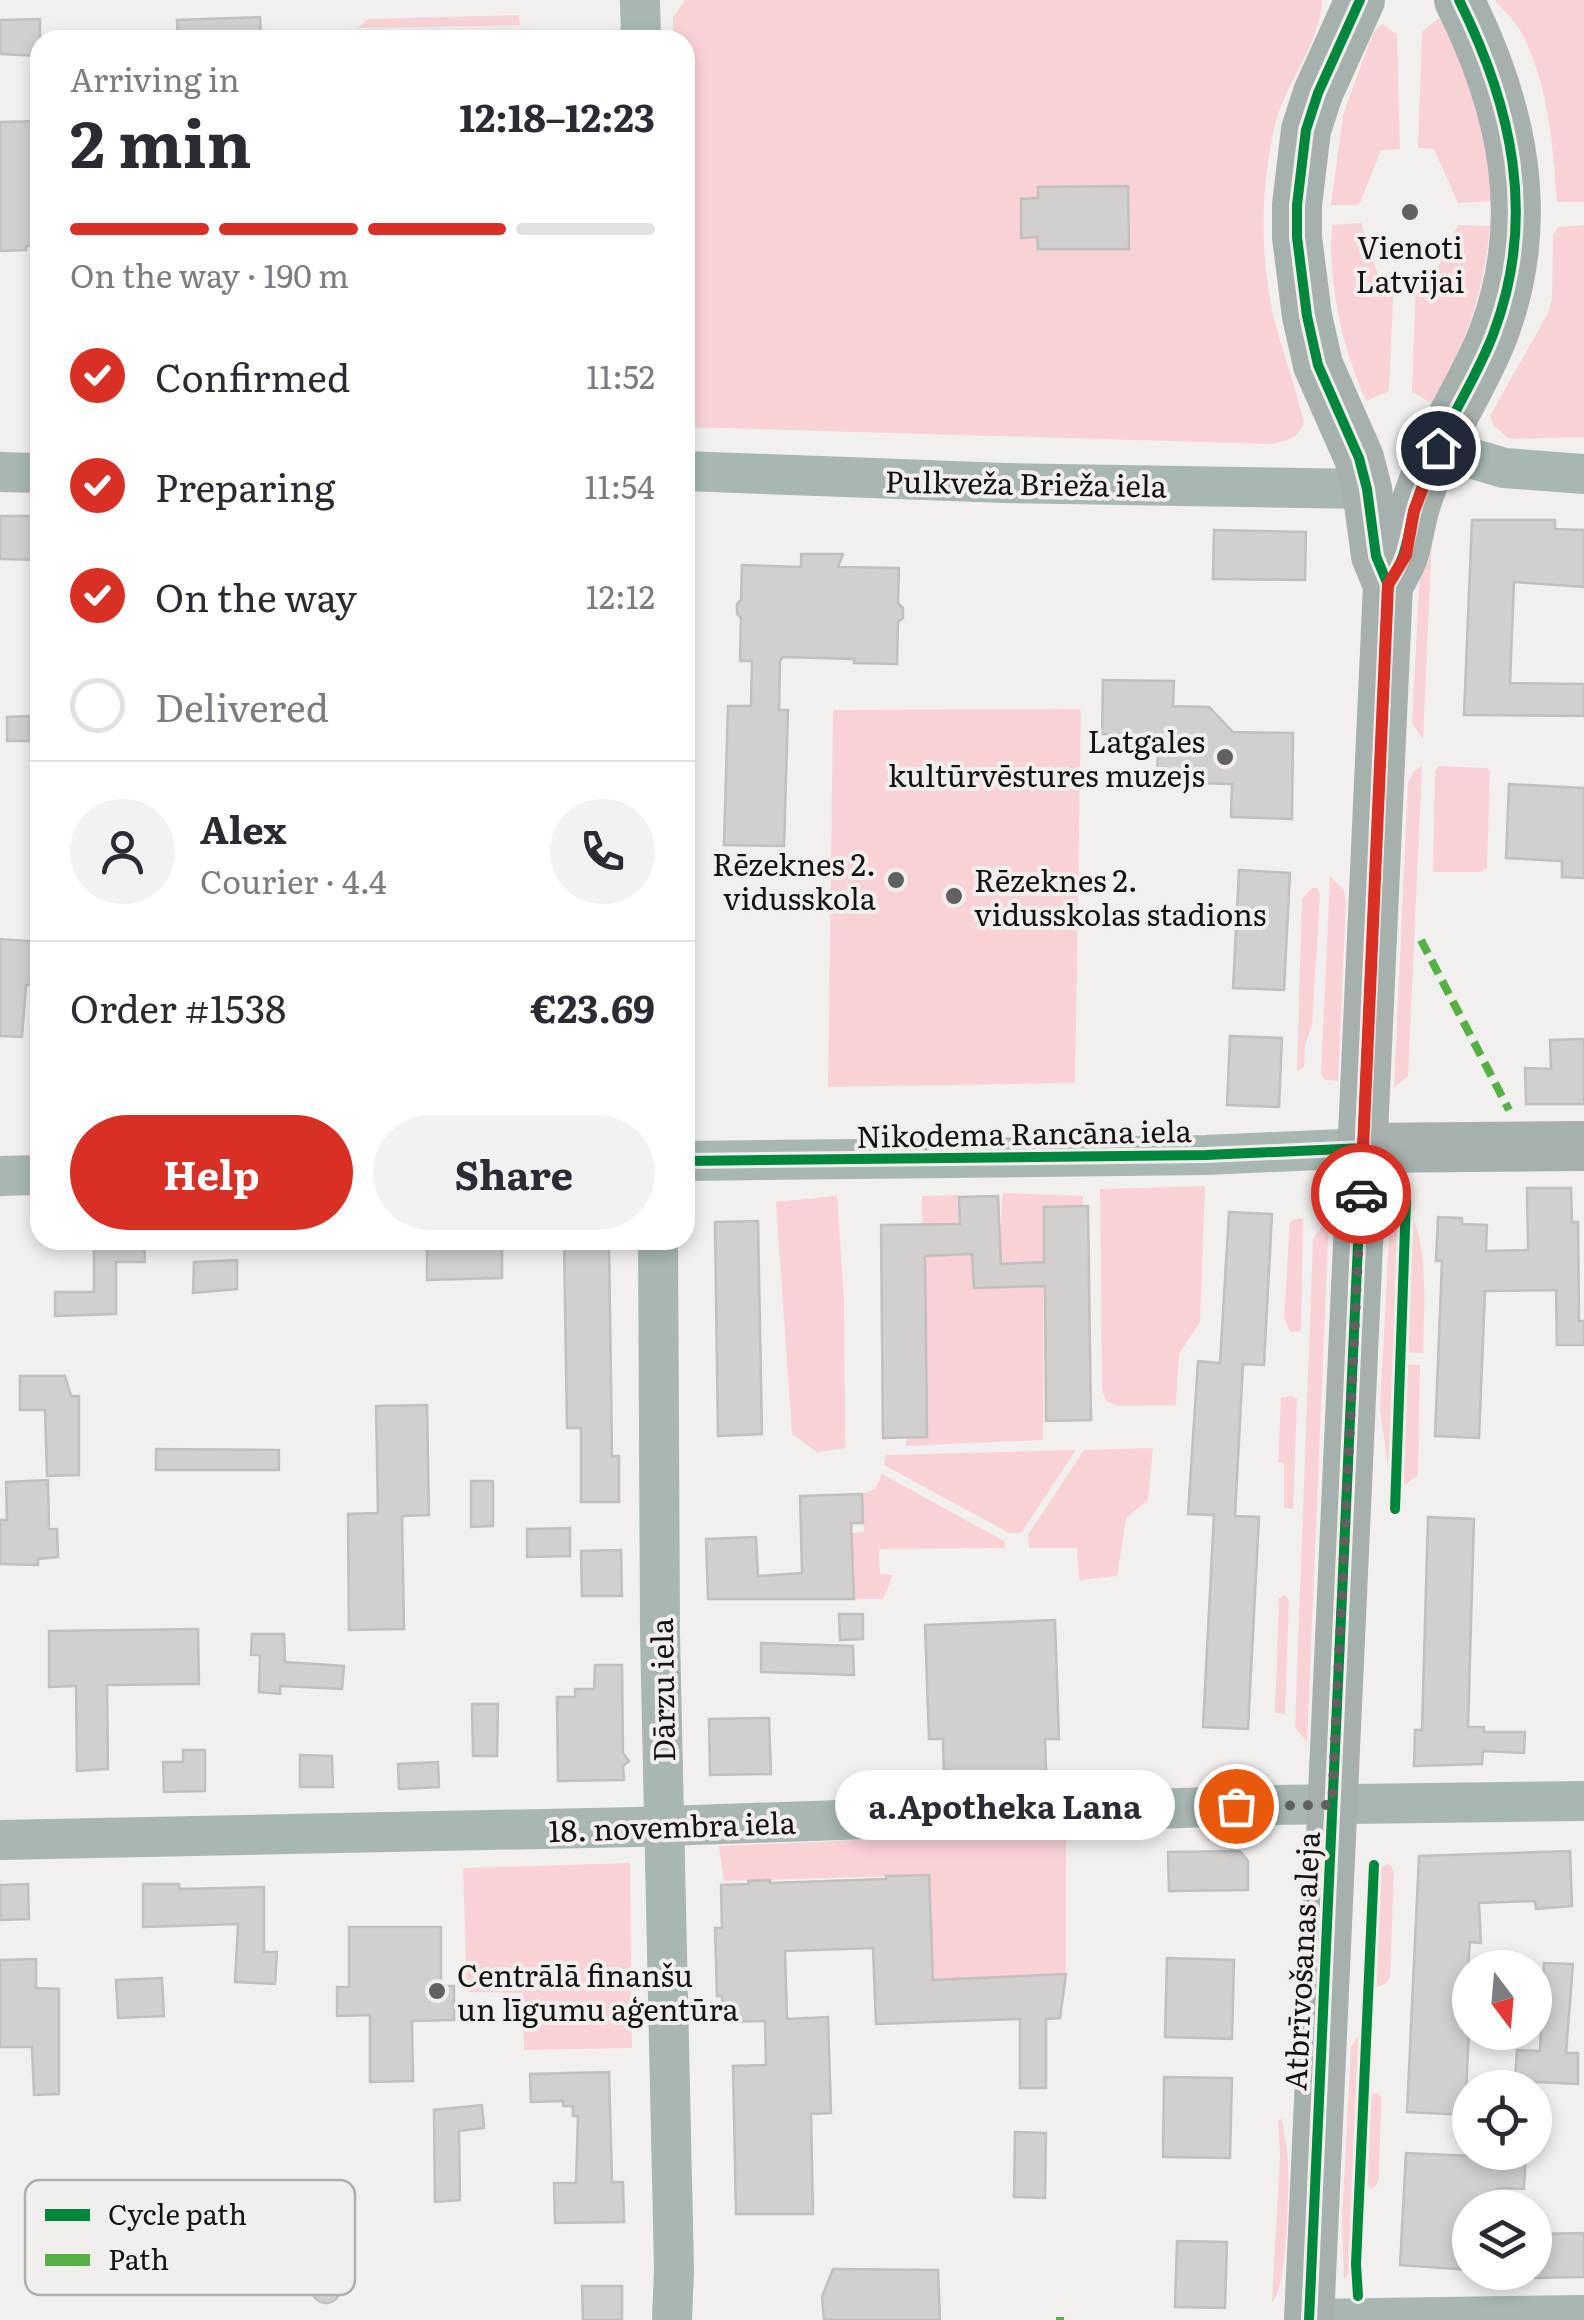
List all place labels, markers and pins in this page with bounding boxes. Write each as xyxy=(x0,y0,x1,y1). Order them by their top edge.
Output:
marker: Vienoti Latvijai xyxy=(1399,201,1421,223)
place label: Vienoti Latvijai xyxy=(1355,224,1465,302)
pin xyxy=(1396,406,1481,491)
place label: Latgales kultūrvēstures muzejs xyxy=(888,718,1205,796)
marker: Latgales kultūrvēstures muzejs xyxy=(1214,746,1236,768)
place label: Rēzeknes 2. vidusskola xyxy=(712,841,877,919)
place label: Rēzeknes 2. vidusskolas stadions xyxy=(974,857,1266,935)
marker: Rēzeknes 2. vidusskola xyxy=(885,869,907,891)
marker: Rēzeknes 2. vidusskolas stadions xyxy=(943,885,965,907)
pin xyxy=(1194,1764,1279,1849)
callout: a.Apotheka Lana xyxy=(836,1771,1176,1841)
place label: Centrālā finanšu un līgumu aģentūra xyxy=(457,1952,740,2030)
marker: Centrālā finanšu un līgumu aģentūra xyxy=(426,1980,448,2002)

